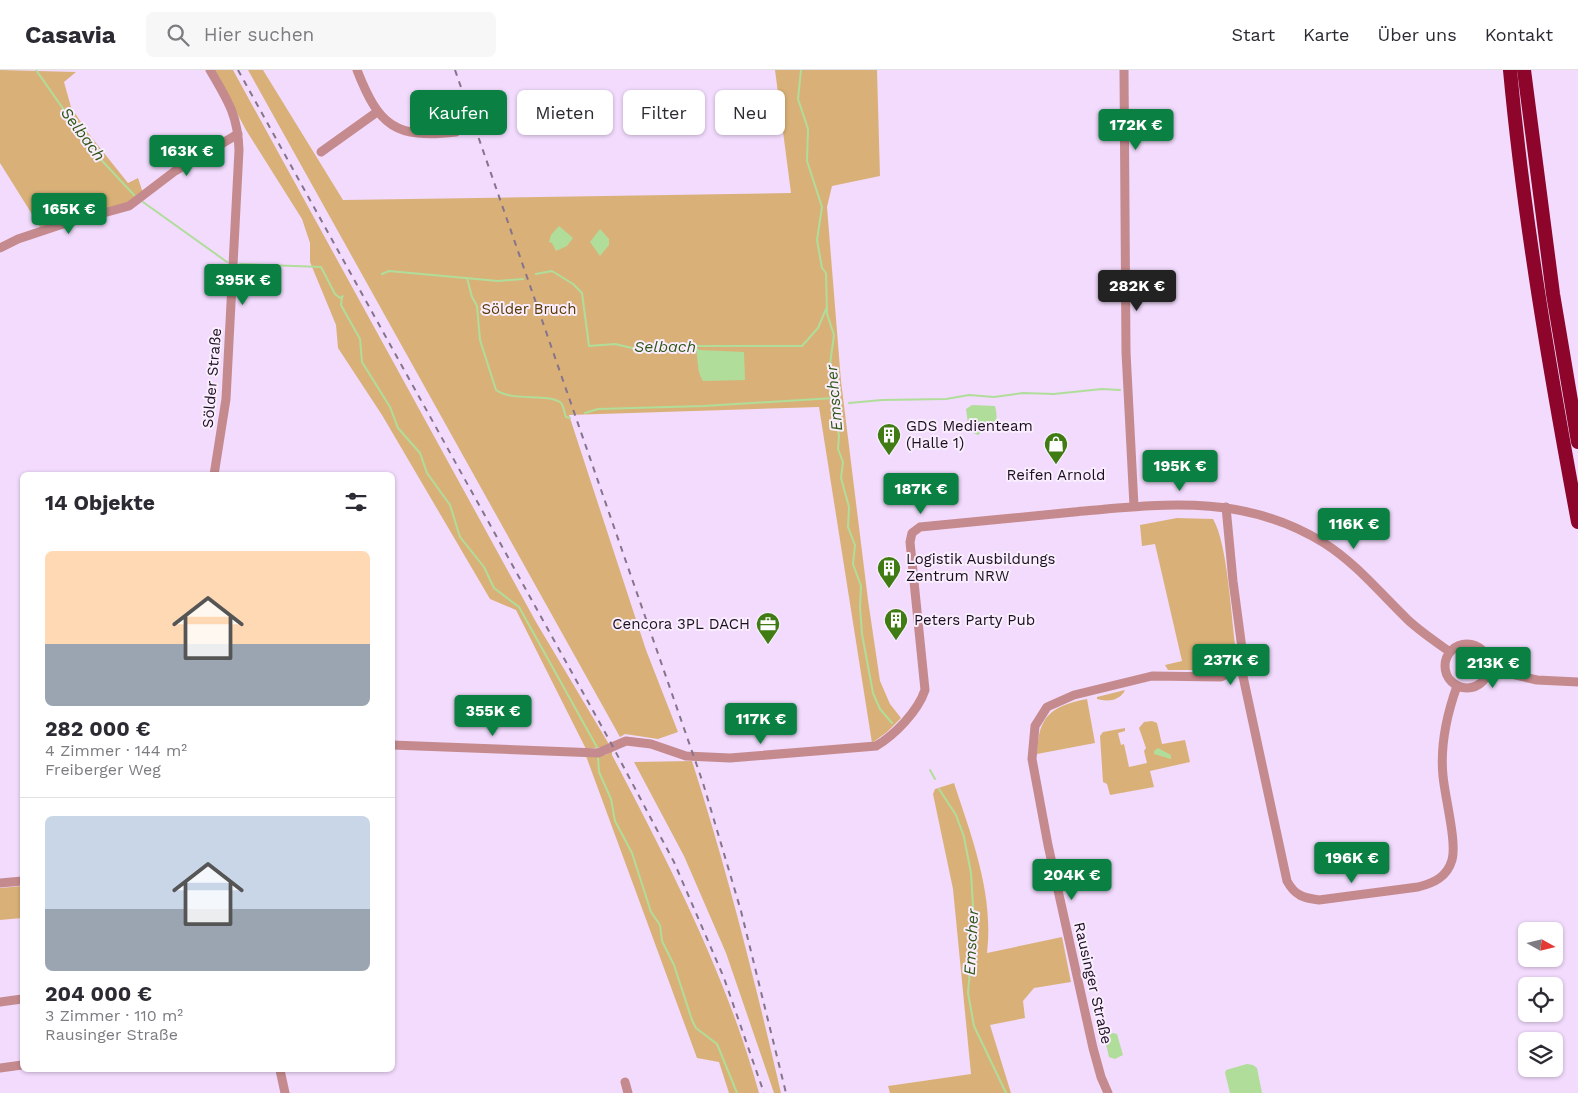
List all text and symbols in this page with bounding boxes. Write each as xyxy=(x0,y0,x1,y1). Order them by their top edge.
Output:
search box xyxy=(146,12,496,57)
text: Casavia xyxy=(25,21,116,49)
icon: search xyxy=(164,21,192,49)
text: Hier suchen xyxy=(204,23,314,46)
text: Start xyxy=(1231,24,1275,45)
text: Karte xyxy=(1303,24,1350,45)
text: Über uns xyxy=(1378,24,1457,45)
text: Kontakt xyxy=(1485,24,1553,45)
chip: Kaufen xyxy=(410,90,507,135)
chip: Mieten xyxy=(517,90,613,135)
chip: Filter xyxy=(623,90,705,135)
chip: Neu xyxy=(715,90,785,135)
water label: Selbach xyxy=(57,103,109,165)
pin: 172K € xyxy=(1095,108,1177,151)
text: 172K € xyxy=(1110,115,1162,134)
pin: 163K € xyxy=(146,134,228,177)
text: 163K € xyxy=(160,141,214,160)
pin: 165K € xyxy=(28,192,110,235)
text: 165K € xyxy=(43,199,95,218)
pin: 395K € xyxy=(202,264,284,306)
text: 395K € xyxy=(215,270,271,289)
pin: 282K € xyxy=(1096,270,1178,312)
text: 282K € xyxy=(1109,276,1165,295)
park label: Sölder Bruch xyxy=(481,300,577,318)
street label: Sölder Straße xyxy=(199,327,225,429)
water label: Selbach xyxy=(634,337,696,356)
water label: Emscher xyxy=(822,363,846,432)
place label: GDS Medienteam (Halle 1) xyxy=(906,417,1033,452)
building icon: GDS Medienteam (Halle 1) xyxy=(876,422,902,456)
shop icon: Reifen Arnold xyxy=(1043,431,1069,465)
pin: 195K € xyxy=(1139,450,1221,492)
text: 195K € xyxy=(1154,456,1206,475)
place label: Reifen Arnold xyxy=(1007,466,1105,484)
pin: 187K € xyxy=(880,472,962,515)
text: 187K € xyxy=(895,479,947,498)
icon: filters xyxy=(342,488,370,516)
text: 14 Objekte xyxy=(45,490,155,515)
pin: 116K € xyxy=(1313,508,1395,550)
text: 116K € xyxy=(1329,514,1379,533)
place label: Logistik Ausbildungs Zentrum NRW xyxy=(906,550,1055,585)
building icon: Logistik Ausbildungs Zentrum NRW xyxy=(876,555,902,589)
icon: home xyxy=(163,583,253,673)
building icon: Peters Party Pub xyxy=(883,607,909,641)
office icon: Cencora 3PL DACH xyxy=(755,611,781,645)
place label: Peters Party Pub xyxy=(914,611,1035,629)
place label: Cencora 3PL DACH xyxy=(612,615,750,633)
pin: 237K € xyxy=(1190,644,1272,686)
pin: 213K € xyxy=(1452,646,1534,689)
text: 237K € xyxy=(1203,650,1259,669)
text: 213K € xyxy=(1467,653,1519,672)
pin: 355K € xyxy=(452,694,534,737)
text: 355K € xyxy=(466,701,520,720)
pin: 117K € xyxy=(720,702,802,745)
text: 117K € xyxy=(736,709,786,728)
text: 282 000 € xyxy=(45,716,151,741)
text: 4 Zimmer · 144 m² xyxy=(45,741,187,760)
text: Freiberger Weg xyxy=(45,760,161,779)
pin: 196K € xyxy=(1311,842,1393,884)
text: 196K € xyxy=(1325,848,1379,867)
icon: home xyxy=(163,849,253,939)
pin: 204K € xyxy=(1031,858,1113,901)
text: 204K € xyxy=(1044,865,1101,884)
water label: Emscher xyxy=(960,908,982,976)
street label: Rausinger Straße xyxy=(1070,920,1116,1046)
north arrow xyxy=(1518,922,1562,968)
map controls xyxy=(1518,922,1563,1077)
button: locate xyxy=(1518,977,1563,1022)
text: 204 000 € xyxy=(45,981,152,1006)
text: 3 Zimmer · 110 m² xyxy=(45,1006,183,1025)
text: Rausinger Straße xyxy=(45,1025,178,1044)
button: layers xyxy=(1518,1032,1563,1077)

